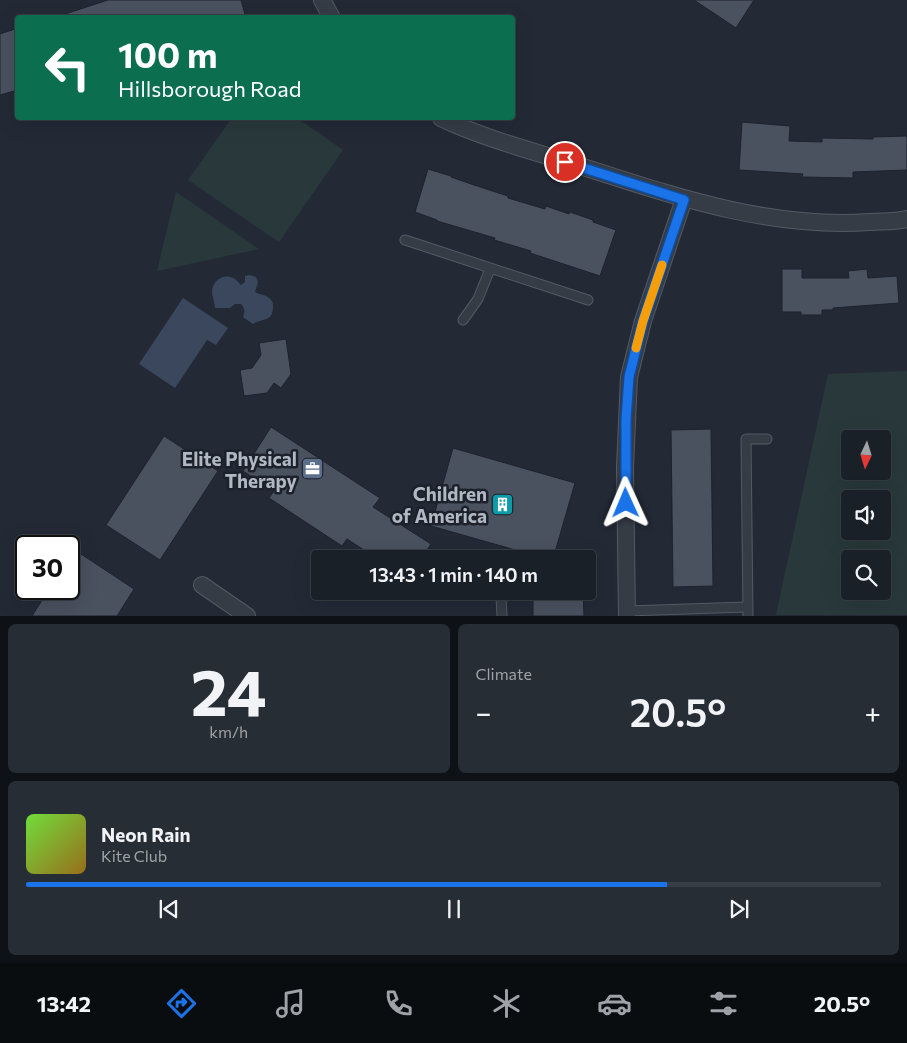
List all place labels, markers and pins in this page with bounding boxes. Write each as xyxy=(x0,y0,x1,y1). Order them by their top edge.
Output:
pin xyxy=(544,141,586,183)
place label: Elite Physical Therapy xyxy=(182,447,298,492)
office icon: Elite Physical Therapy xyxy=(301,457,325,481)
place label: Children of America xyxy=(392,482,487,527)
building icon: Children of America xyxy=(491,492,515,516)

